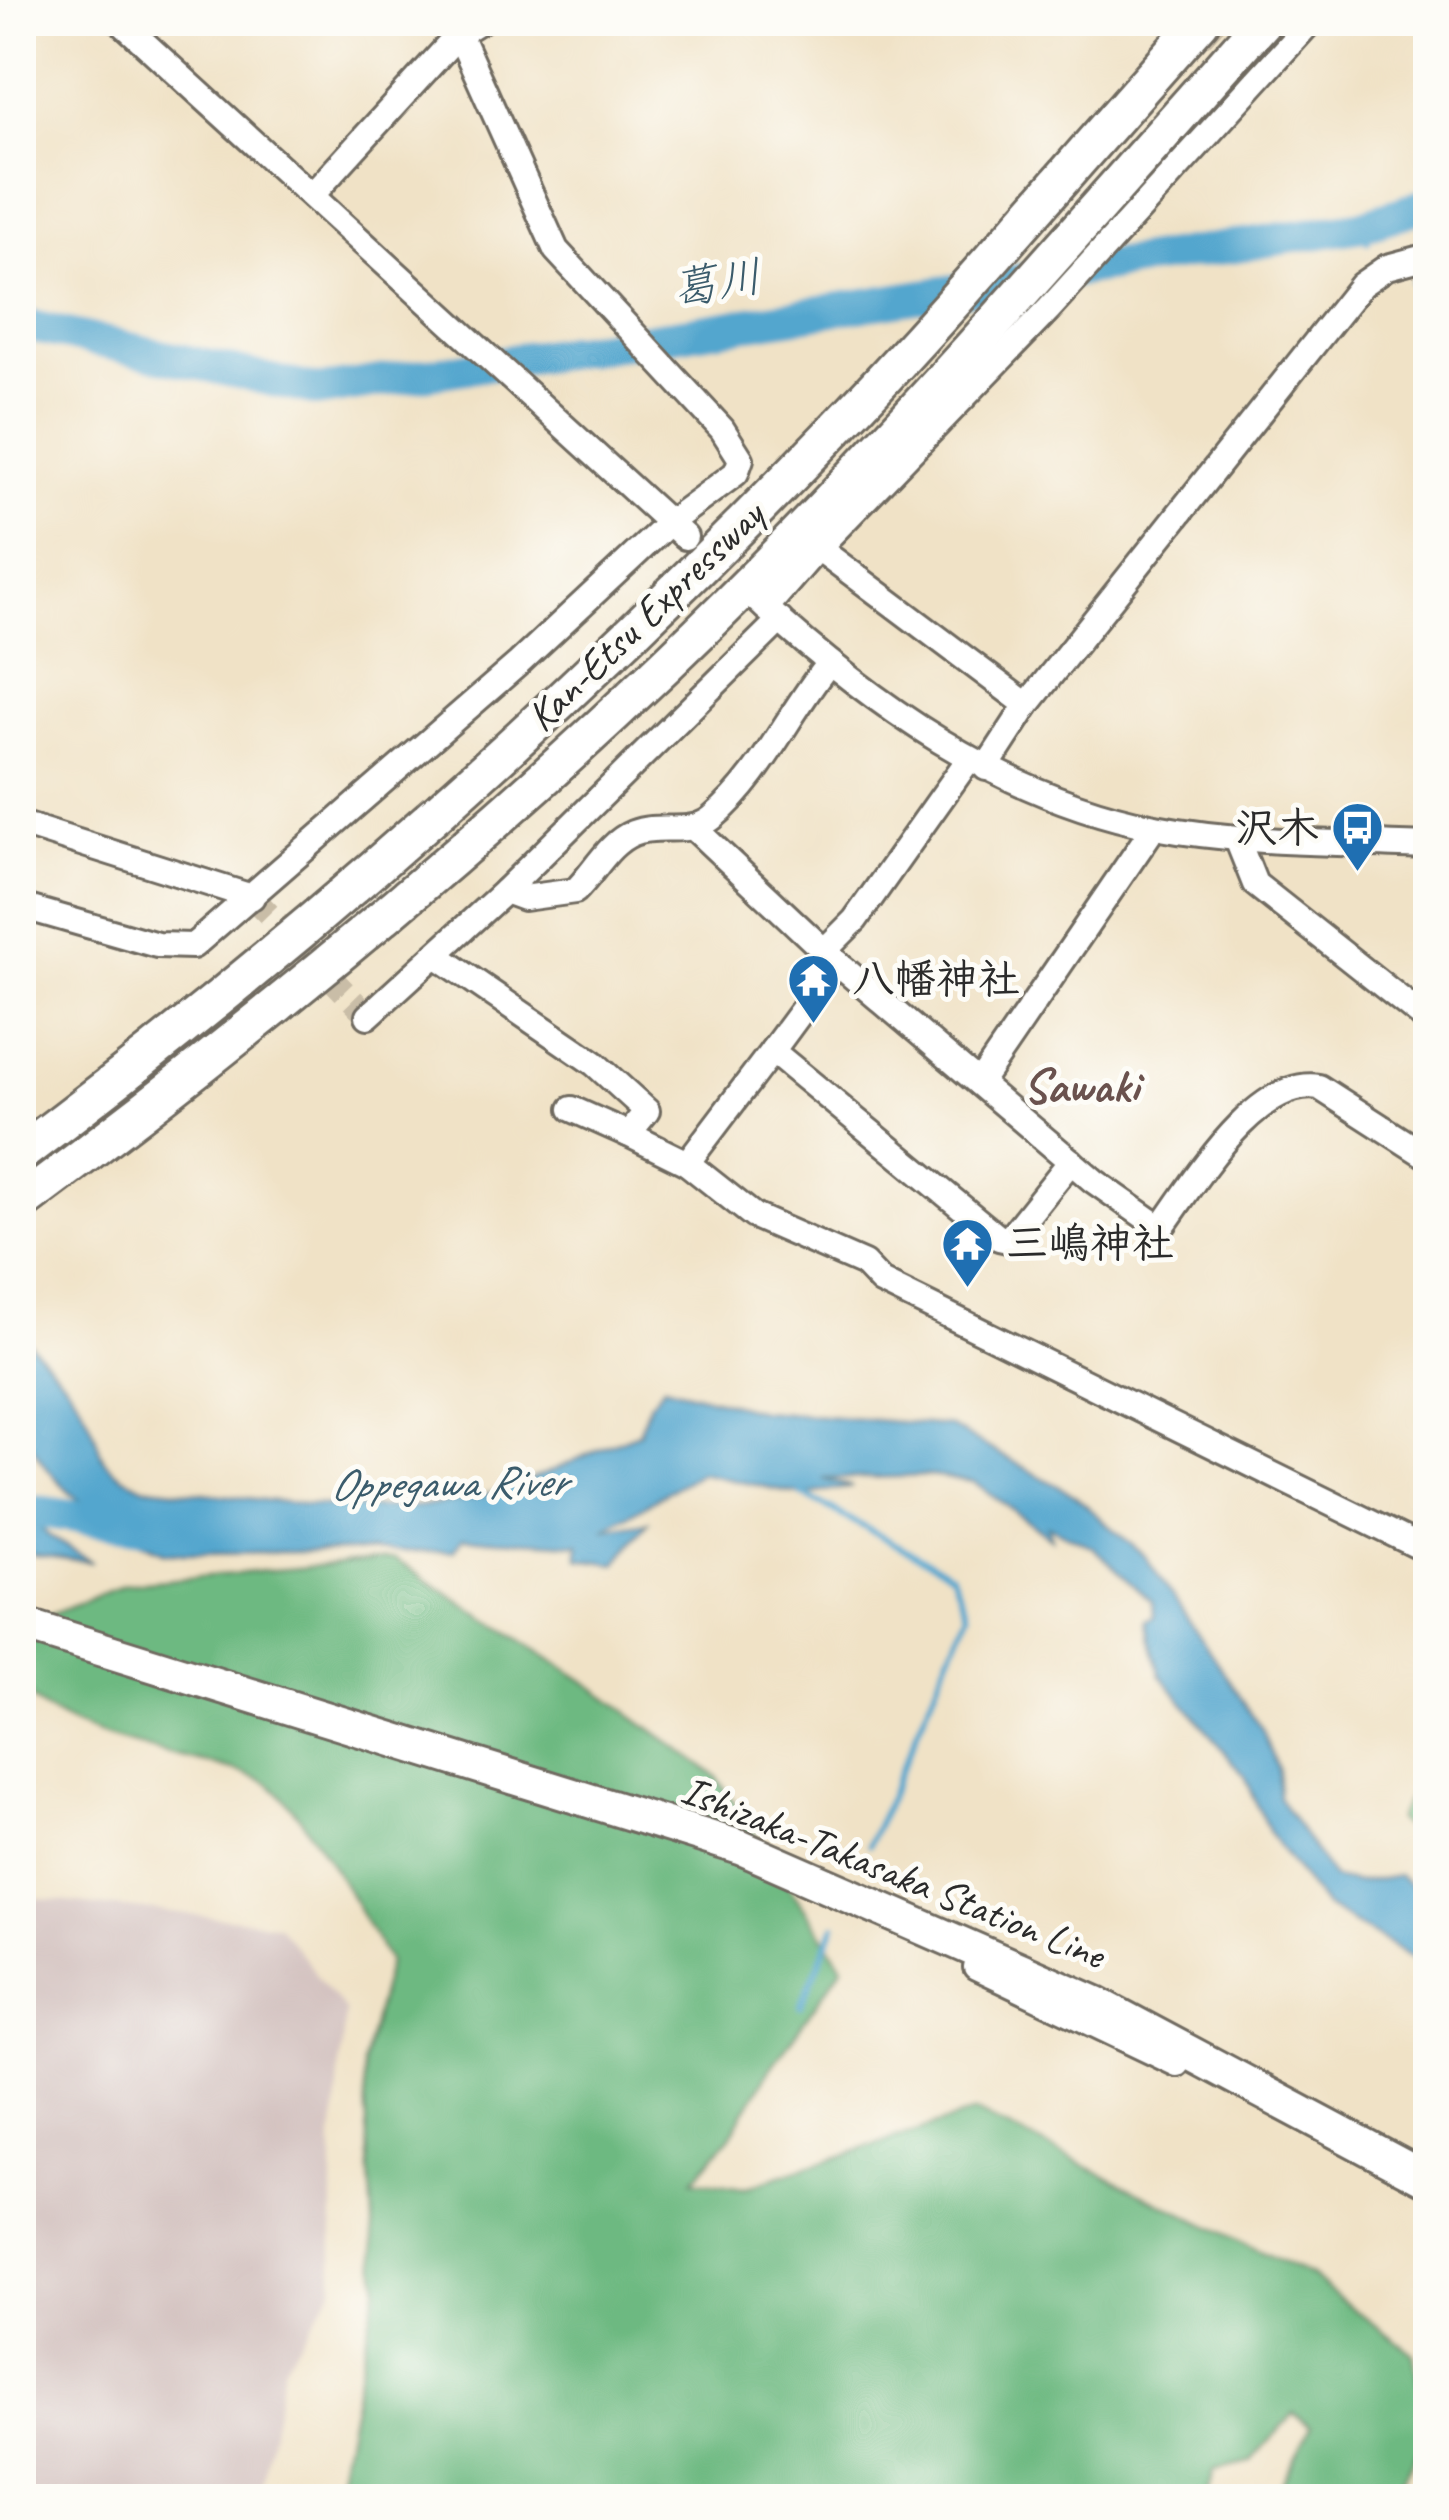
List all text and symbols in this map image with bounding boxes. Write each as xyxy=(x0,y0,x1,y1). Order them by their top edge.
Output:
water label: 葛川 xyxy=(668,248,766,318)
street label: Kan-Etsu Expressway xyxy=(515,487,778,743)
bus stop icon: 沢木 xyxy=(1330,800,1386,874)
place label: 沢木 xyxy=(1235,802,1319,855)
temple icon: 八幡神社 xyxy=(785,951,841,1025)
place label: 八幡神社 xyxy=(852,953,1020,1006)
district label: Sawaki xyxy=(1023,1056,1146,1116)
temple icon: 三嶋神社 xyxy=(939,1215,995,1289)
place label: 三嶋神社 xyxy=(1006,1217,1174,1270)
water label: Oppegawa River xyxy=(329,1452,573,1514)
street label: Ishizaka-Takasaka Station Line xyxy=(674,1763,1114,1982)

